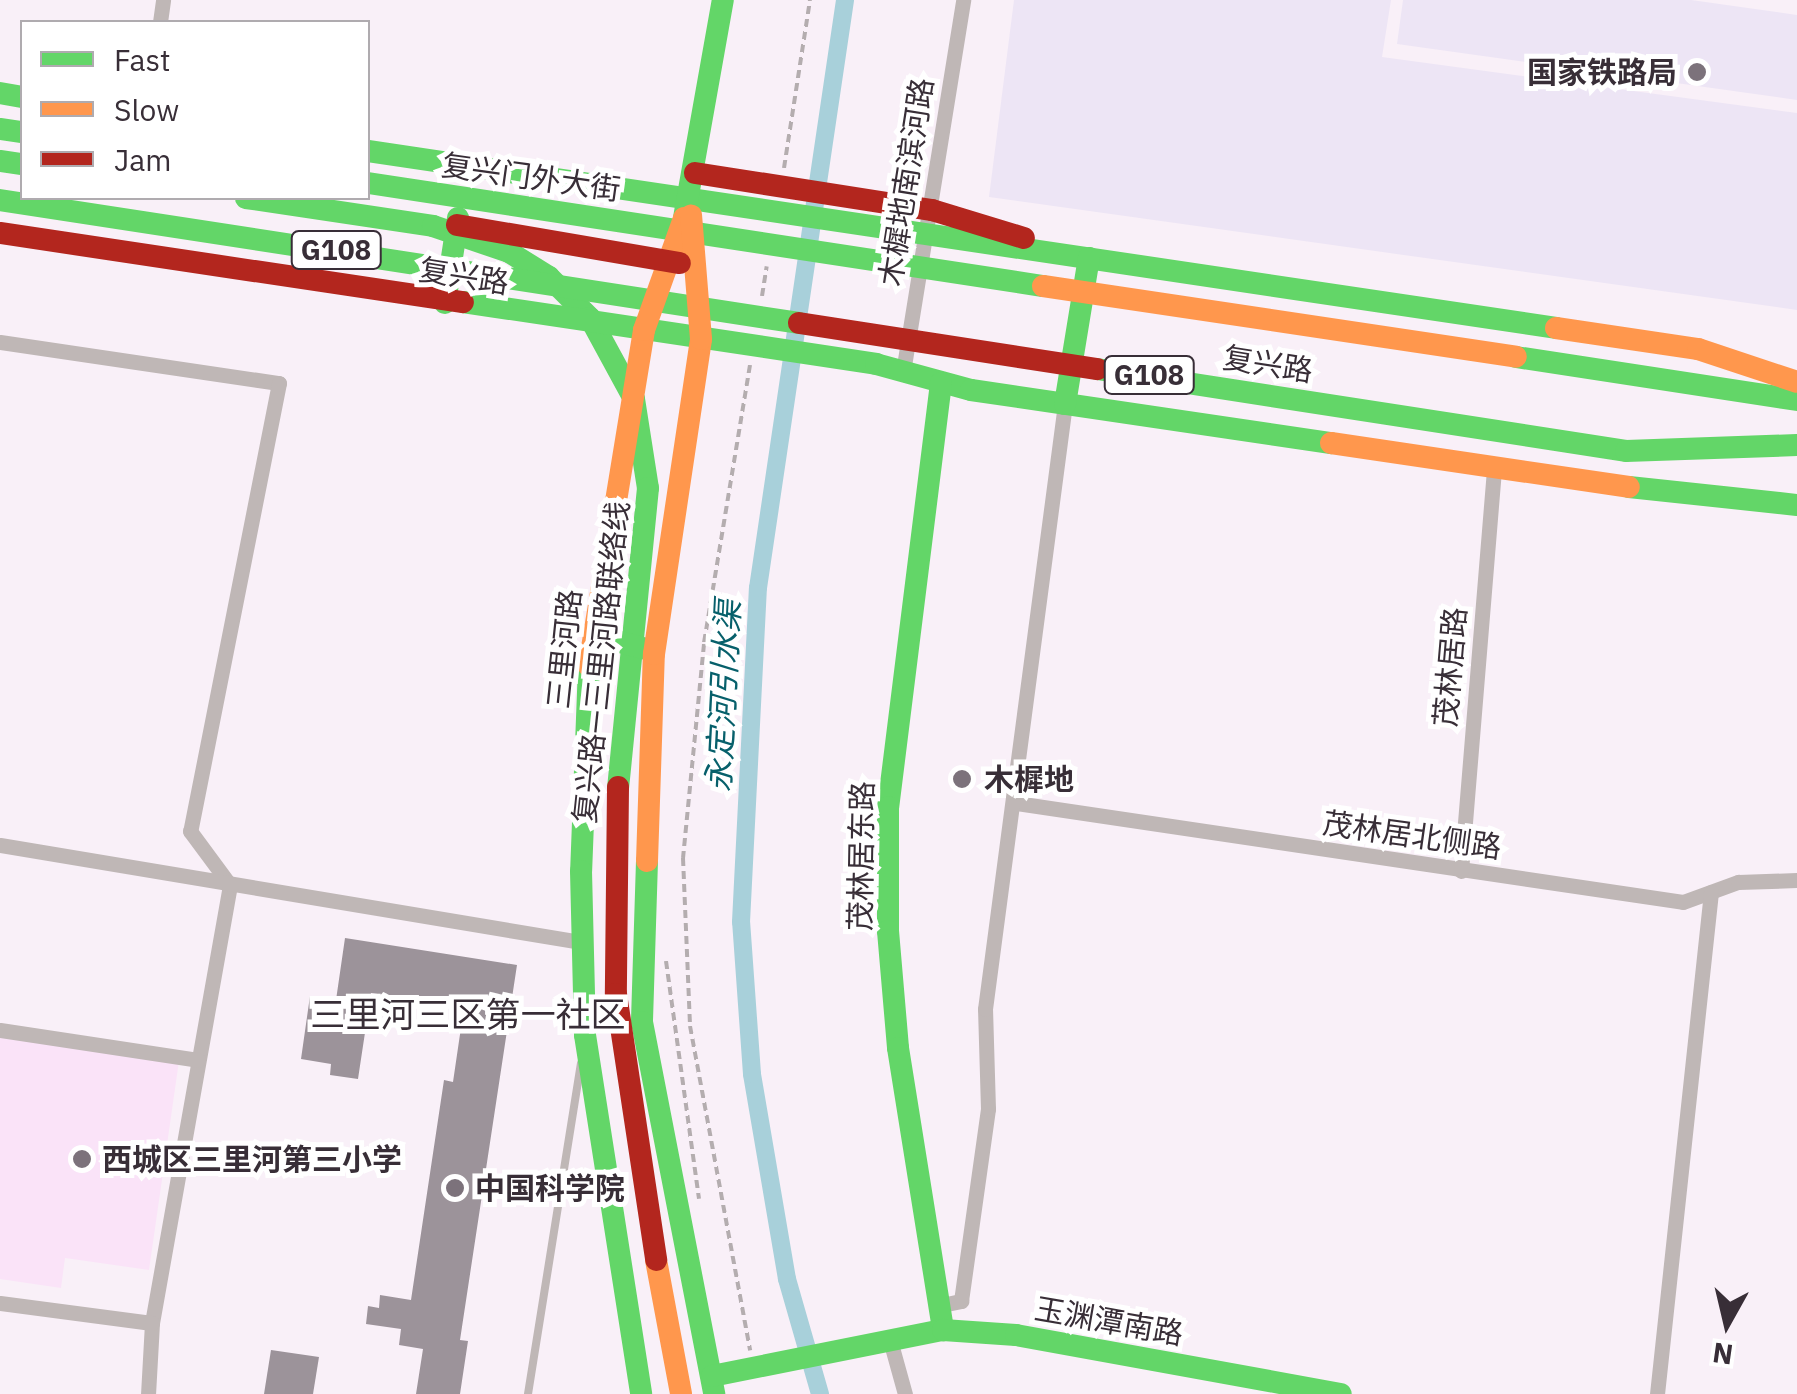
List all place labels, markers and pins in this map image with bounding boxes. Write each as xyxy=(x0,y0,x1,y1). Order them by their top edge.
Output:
place label: 国家铁路局 xyxy=(1527,54,1677,90)
marker: 国家铁路局 xyxy=(1686,61,1708,83)
place label: 木樨地 xyxy=(984,761,1074,797)
marker: 木樨地 xyxy=(949,766,975,792)
place label: 西城区三里河第三小学 xyxy=(102,1141,402,1177)
marker: 西城区三里河第三小学 xyxy=(71,1148,93,1170)
place label: 中国科学院 xyxy=(475,1170,625,1206)
marker: 中国科学院 xyxy=(444,1177,466,1199)

